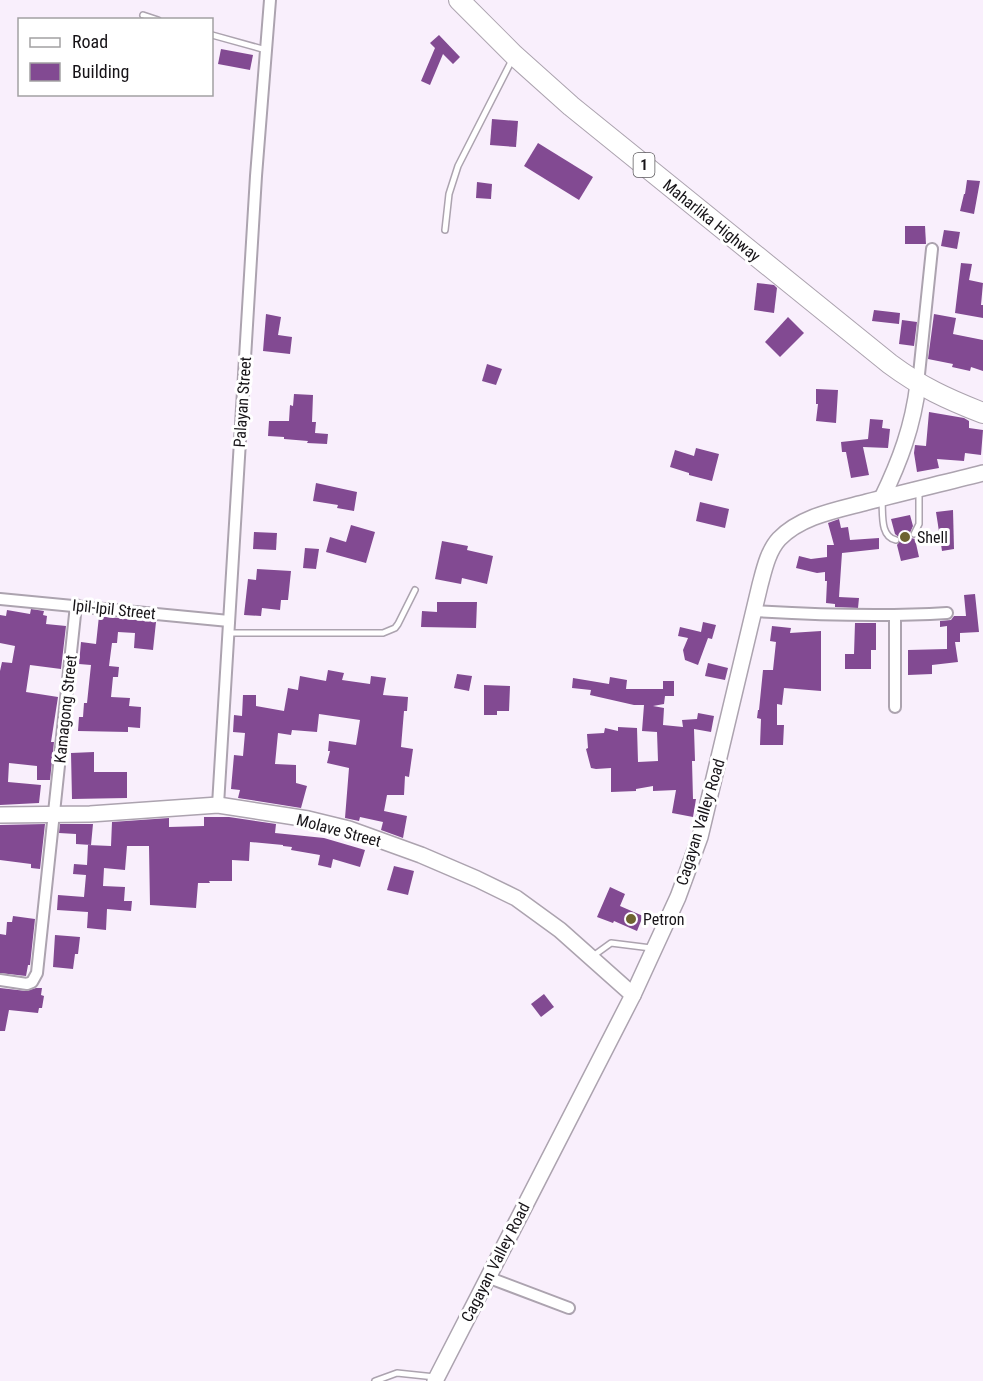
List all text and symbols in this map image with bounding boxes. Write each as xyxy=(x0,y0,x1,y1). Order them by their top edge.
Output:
legend xyxy=(18,18,213,96)
text: Road xyxy=(72,31,108,52)
text: Building xyxy=(72,61,129,82)
road number: 1 xyxy=(634,153,654,177)
street label: Maharlika Highway xyxy=(659,175,764,266)
street label: Palayan Street xyxy=(230,356,255,448)
place label: Shell xyxy=(917,528,948,547)
marker: Shell xyxy=(898,530,912,544)
street label: Ipil-Ipil Street xyxy=(71,596,157,623)
street label: Kamagong Street xyxy=(50,654,81,764)
street label: Cagayan Valley Road xyxy=(672,757,729,888)
street label: Molave Street xyxy=(295,810,383,851)
place label: Petron xyxy=(643,910,685,929)
marker: Petron xyxy=(624,912,638,926)
street label: Cagayan Valley Road xyxy=(457,1199,534,1325)

